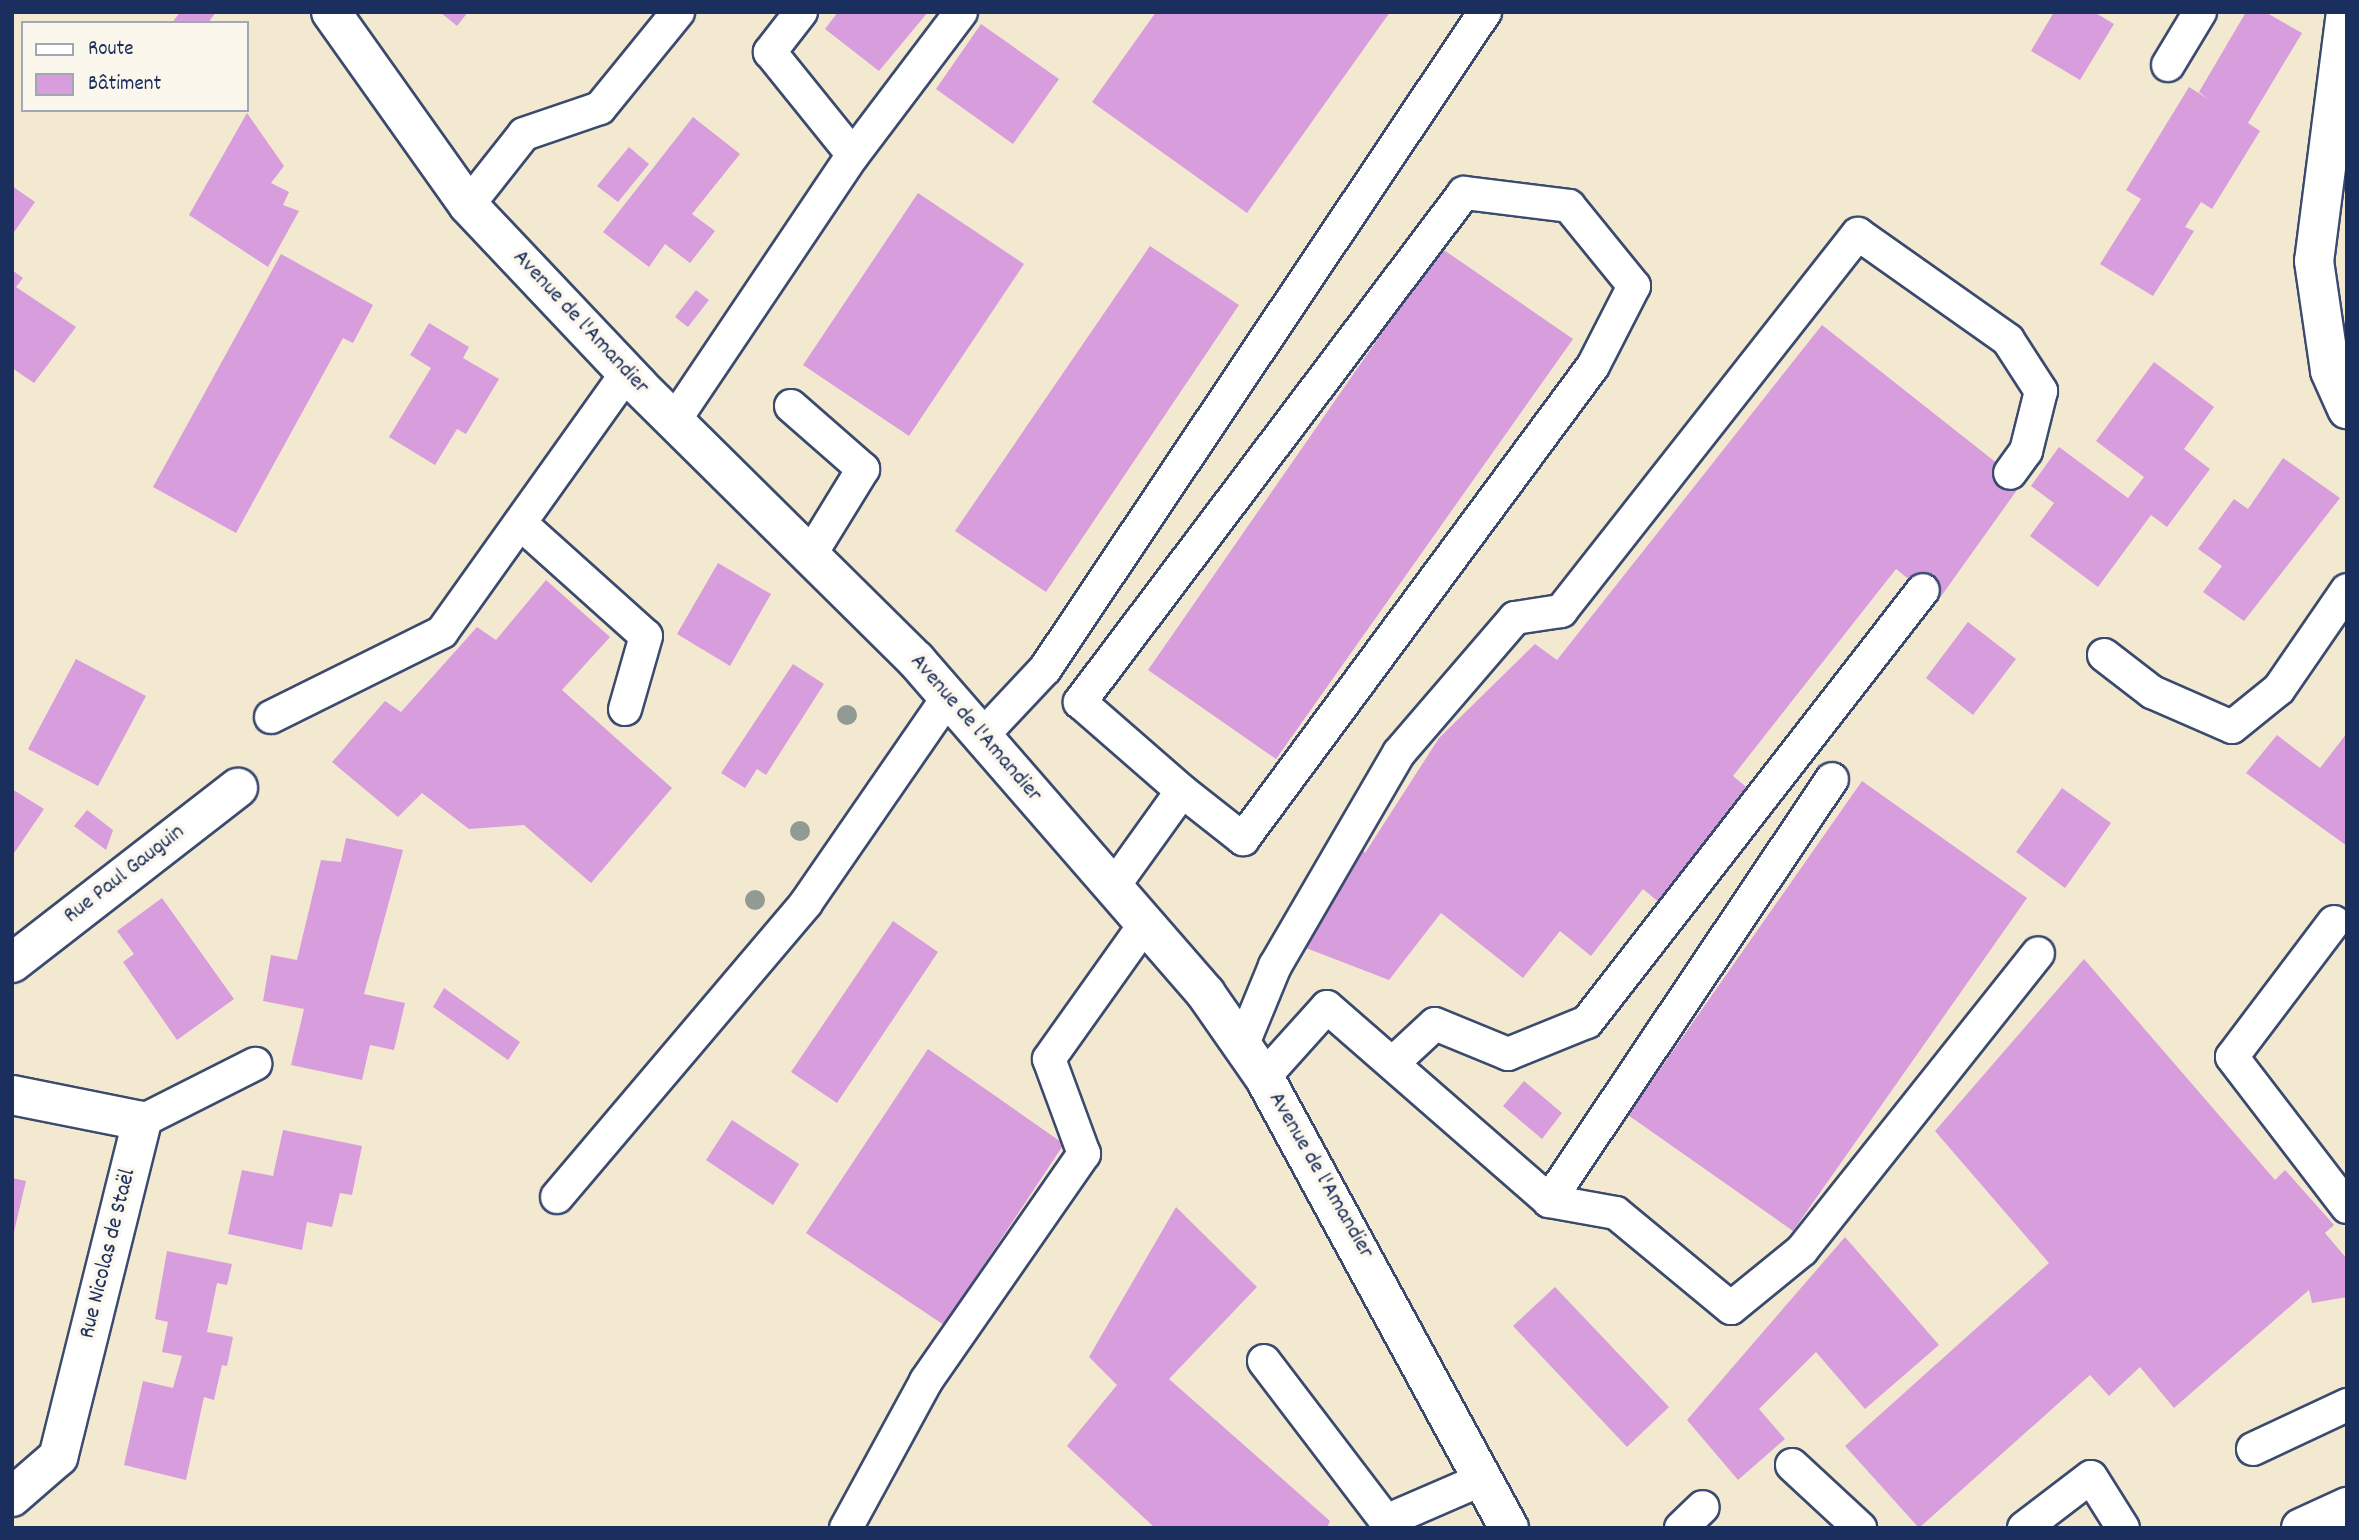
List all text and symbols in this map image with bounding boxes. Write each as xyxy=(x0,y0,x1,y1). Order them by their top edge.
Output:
legend xyxy=(21,21,248,112)
text: Route xyxy=(88,35,134,65)
text: Bâtiment xyxy=(88,70,161,100)
street label: Avenue de l'Amandier xyxy=(506,245,654,401)
street label: Avenue de l'Amandier xyxy=(903,649,1047,809)
street label: Rue Paul Gauguin xyxy=(59,819,191,931)
street label: Avenue de l'Amandier xyxy=(1261,1088,1379,1264)
street label: Rue Nicolas de Staël xyxy=(75,1166,143,1342)

